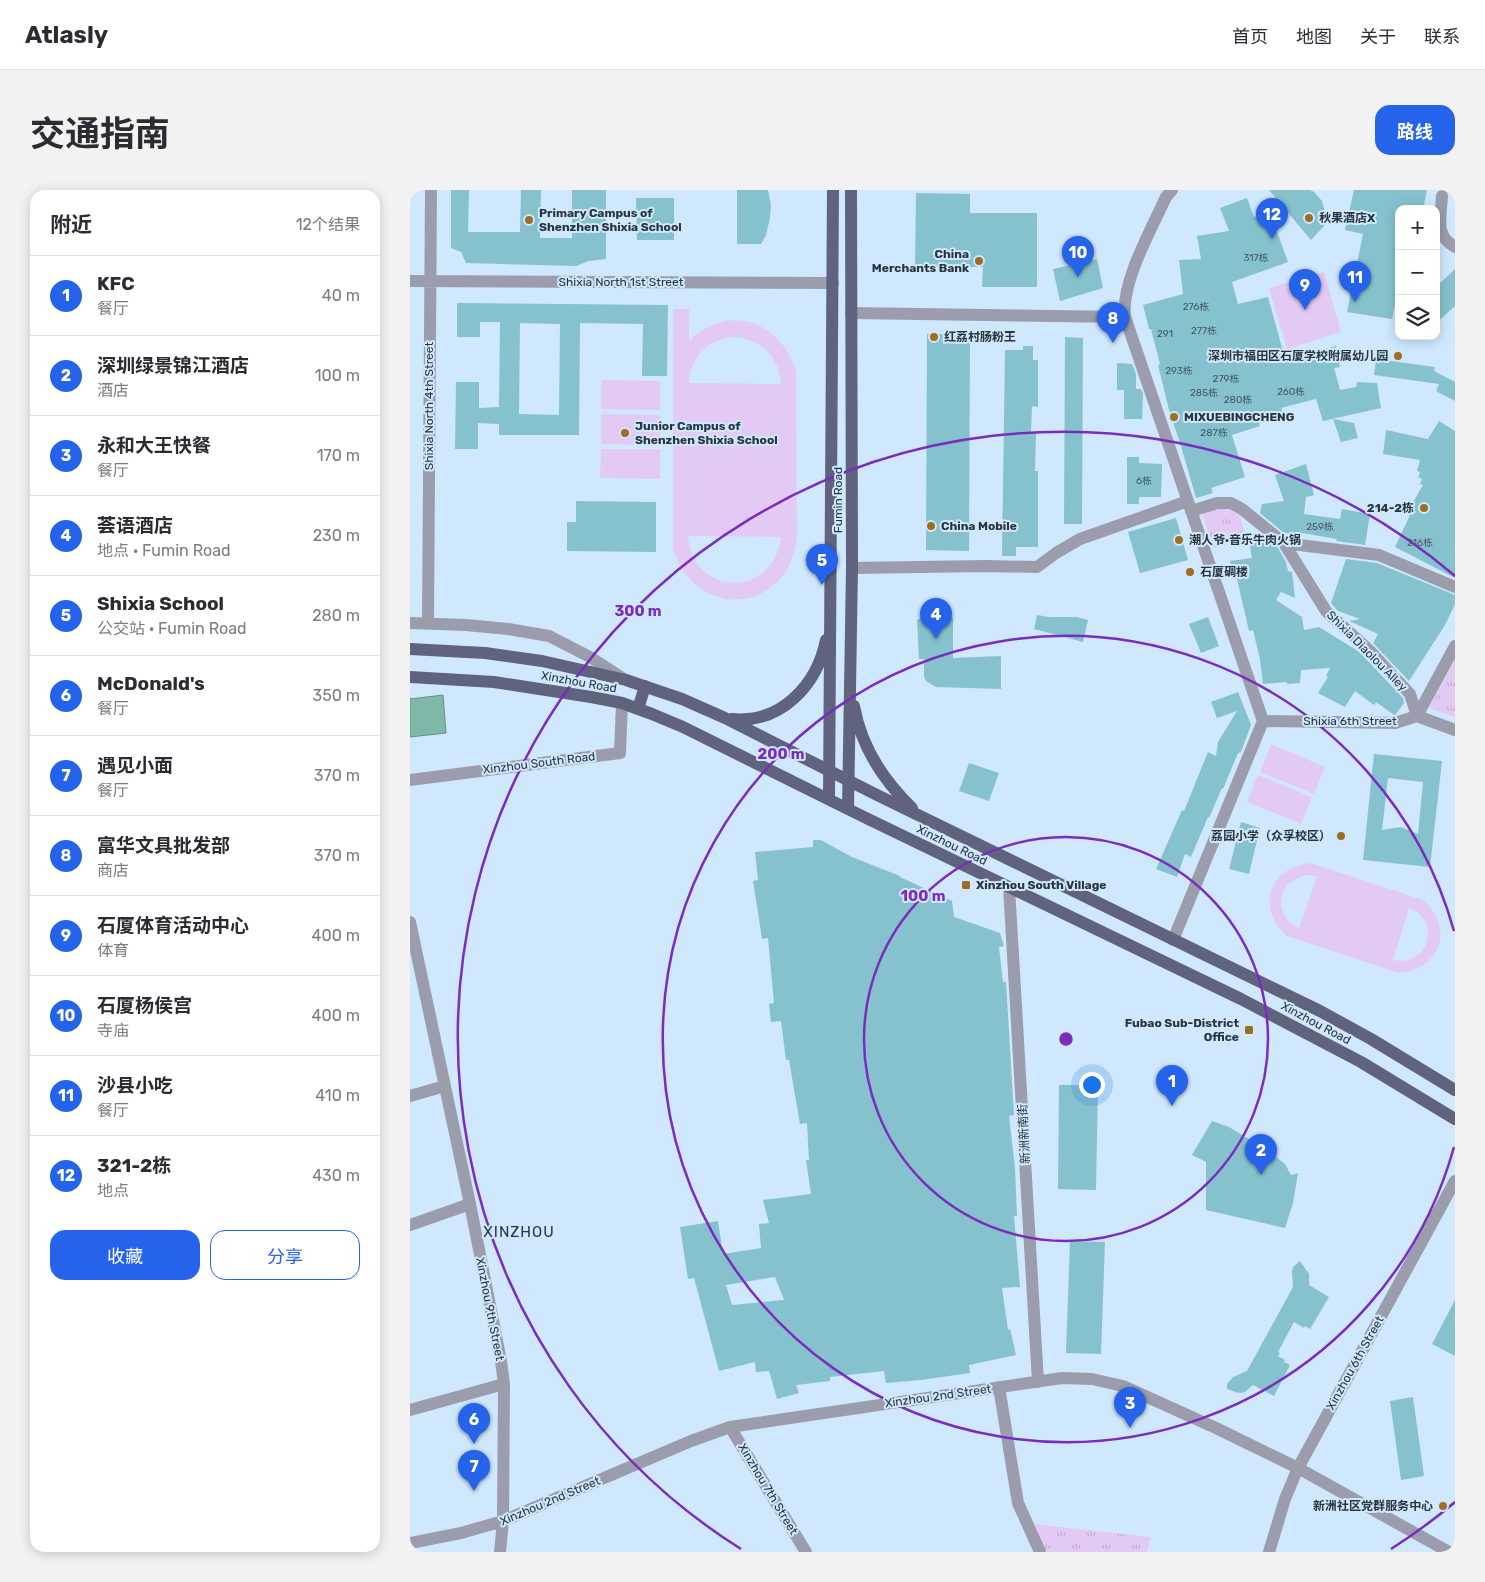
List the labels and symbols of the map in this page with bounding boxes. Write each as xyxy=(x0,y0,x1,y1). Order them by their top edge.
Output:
pin: 12 xyxy=(1256,198,1288,239)
place label: Primary Campus of Shenzhen Shixia School xyxy=(539,206,682,234)
place label: 秋果酒店X xyxy=(1319,211,1376,225)
marker: 秋果酒店X xyxy=(1303,212,1315,224)
marker: Primary Campus of Shenzhen Shixia School xyxy=(523,214,535,226)
pin: 10 xyxy=(1062,236,1094,277)
place label: China Merchants Bank xyxy=(872,247,969,275)
house number: 317栋 xyxy=(1243,252,1269,264)
marker: China Merchants Bank xyxy=(973,255,985,267)
pin: 11 xyxy=(1339,261,1371,302)
pin: 9 xyxy=(1289,269,1321,310)
street label: Shixia North 1st Street xyxy=(559,275,684,289)
house number: 276栋 xyxy=(1183,301,1209,313)
pin: 8 xyxy=(1097,302,1129,343)
house number: 277栋 xyxy=(1191,325,1217,337)
house number: 291 xyxy=(1157,328,1173,340)
place label: 红荔村肠粉王 xyxy=(944,330,1016,344)
marker: 红荔村肠粉王 xyxy=(928,331,940,343)
street label: Shixia North 4th Street xyxy=(422,341,436,470)
place label: 深圳市福田区石厦学校附属幼儿园 xyxy=(1208,349,1388,363)
marker: 深圳市福田区石厦学校附属幼儿园 xyxy=(1392,350,1404,362)
house number: 293栋 xyxy=(1165,365,1193,377)
house number: 279栋 xyxy=(1213,373,1239,385)
house number: 260栋 xyxy=(1277,386,1305,398)
house number: 285栋 xyxy=(1190,387,1218,399)
house number: 280栋 xyxy=(1224,394,1252,406)
place label: MIXUEBINGCHENG xyxy=(1184,410,1295,424)
marker: MIXUEBINGCHENG xyxy=(1168,411,1180,423)
place label: Junior Campus of Shenzhen Shixia School xyxy=(635,419,778,447)
marker: Junior Campus of Shenzhen Shixia School xyxy=(619,427,631,439)
house number: 287栋 xyxy=(1200,427,1228,439)
street label: Fumin Road xyxy=(831,467,845,533)
house number: 6栋 xyxy=(1136,475,1152,487)
place label: 214-2栋 xyxy=(1367,501,1414,515)
marker: 214-2栋 xyxy=(1418,502,1430,514)
place label: China Mobile xyxy=(941,519,1017,533)
marker: China Mobile xyxy=(925,520,937,532)
house number: 259栋 xyxy=(1306,521,1334,533)
place label: 潮人爷·音乐牛肉火锅 xyxy=(1189,533,1301,547)
marker: 潮人爷·音乐牛肉火锅 xyxy=(1173,534,1185,546)
house number: 216栋 xyxy=(1407,537,1433,549)
pin: 5 xyxy=(806,544,838,585)
place label: 石厦碉楼 xyxy=(1200,565,1248,579)
marker: 石厦碉楼 xyxy=(1184,566,1196,578)
pin: 4 xyxy=(920,598,952,639)
text: 300 m xyxy=(614,602,662,620)
street label: Shixia Diaolou Alley xyxy=(1324,608,1410,694)
street label: Xinzhou Road xyxy=(540,668,618,696)
street label: Shixia 6th Street xyxy=(1303,714,1397,728)
text: 200 m xyxy=(757,745,805,763)
street label: Xinzhou South Road xyxy=(482,749,596,777)
street label: Xinzhou Road xyxy=(914,822,990,868)
place label: 荔园小学（众孚校区） xyxy=(1211,829,1331,843)
marker: 荔园小学（众孚校区） xyxy=(1335,830,1347,842)
place label: Xinzhou South Village xyxy=(976,878,1106,892)
marker: Xinzhou South Village xyxy=(960,879,972,891)
text: 100 m xyxy=(901,887,945,905)
street label: Xinzhou Road xyxy=(1279,999,1353,1047)
place label: Fubao Sub-District Office xyxy=(1125,1016,1239,1044)
marker: Fubao Sub-District Office xyxy=(1243,1024,1255,1036)
centre of rings xyxy=(1057,1030,1075,1048)
pin: 1 xyxy=(1156,1065,1188,1106)
your location xyxy=(1079,1072,1105,1098)
street label: 新洲新南街 xyxy=(1015,1104,1033,1164)
pin: 2 xyxy=(1245,1134,1277,1175)
district label: XINZHOU xyxy=(483,1223,555,1241)
street label: Xinzhou 9th Street xyxy=(473,1256,507,1362)
street label: Xinzhou 6th Street xyxy=(1323,1313,1387,1412)
street label: Xinzhou 2nd Street xyxy=(884,1382,992,1410)
pin: 3 xyxy=(1114,1387,1146,1428)
pin: 6 xyxy=(458,1403,490,1444)
street label: Xinzhou 7th Street xyxy=(735,1441,801,1537)
pin: 7 xyxy=(458,1450,490,1491)
street label: Xinzhou 2nd Street xyxy=(498,1473,602,1528)
place label: 新洲社区党群服务中心 xyxy=(1313,1499,1433,1513)
marker: 新洲社区党群服务中心 xyxy=(1437,1500,1449,1512)

